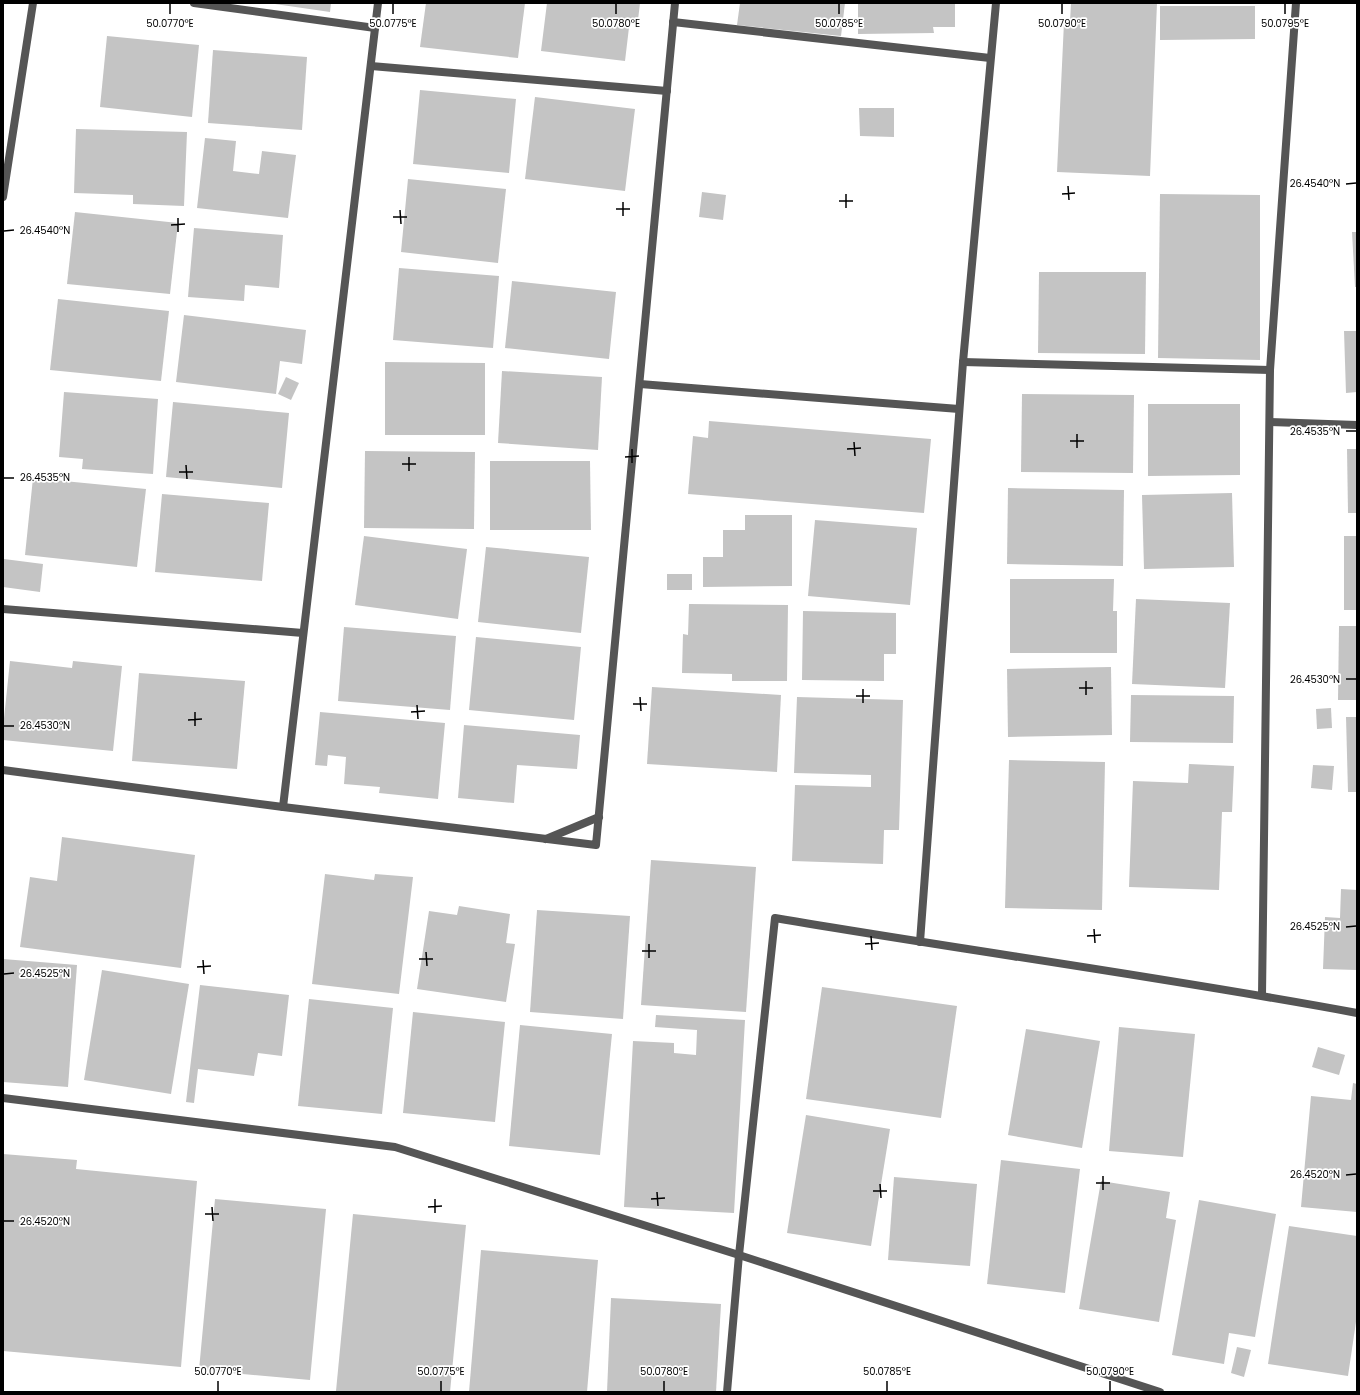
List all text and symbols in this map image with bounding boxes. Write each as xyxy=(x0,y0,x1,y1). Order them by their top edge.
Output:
text: 50.0770°E xyxy=(146,16,194,31)
text: 50.0775°E xyxy=(369,16,417,31)
text: 50.0780°E xyxy=(592,16,640,31)
text: 50.0785°E xyxy=(815,16,863,31)
text: 50.0790°E xyxy=(1038,16,1086,31)
text: 50.0795°E xyxy=(1261,16,1309,31)
text: 26.4540°N xyxy=(1290,176,1340,191)
text: 26.4540°N xyxy=(20,223,70,238)
text: 26.4535°N xyxy=(1290,424,1340,439)
text: 26.4535°N xyxy=(20,470,70,485)
text: 26.4530°N xyxy=(1290,672,1340,687)
text: 26.4530°N xyxy=(20,718,70,733)
text: 26.4525°N xyxy=(1290,919,1340,934)
text: 26.4525°N xyxy=(20,966,70,981)
text: 26.4520°N xyxy=(1290,1167,1340,1182)
text: 26.4520°N xyxy=(20,1214,70,1229)
text: 50.0770°E xyxy=(194,1364,242,1379)
text: 50.0775°E xyxy=(417,1364,465,1379)
text: 50.0780°E xyxy=(640,1364,688,1379)
text: 50.0785°E xyxy=(863,1364,911,1379)
text: 50.0790°E xyxy=(1086,1364,1134,1379)

